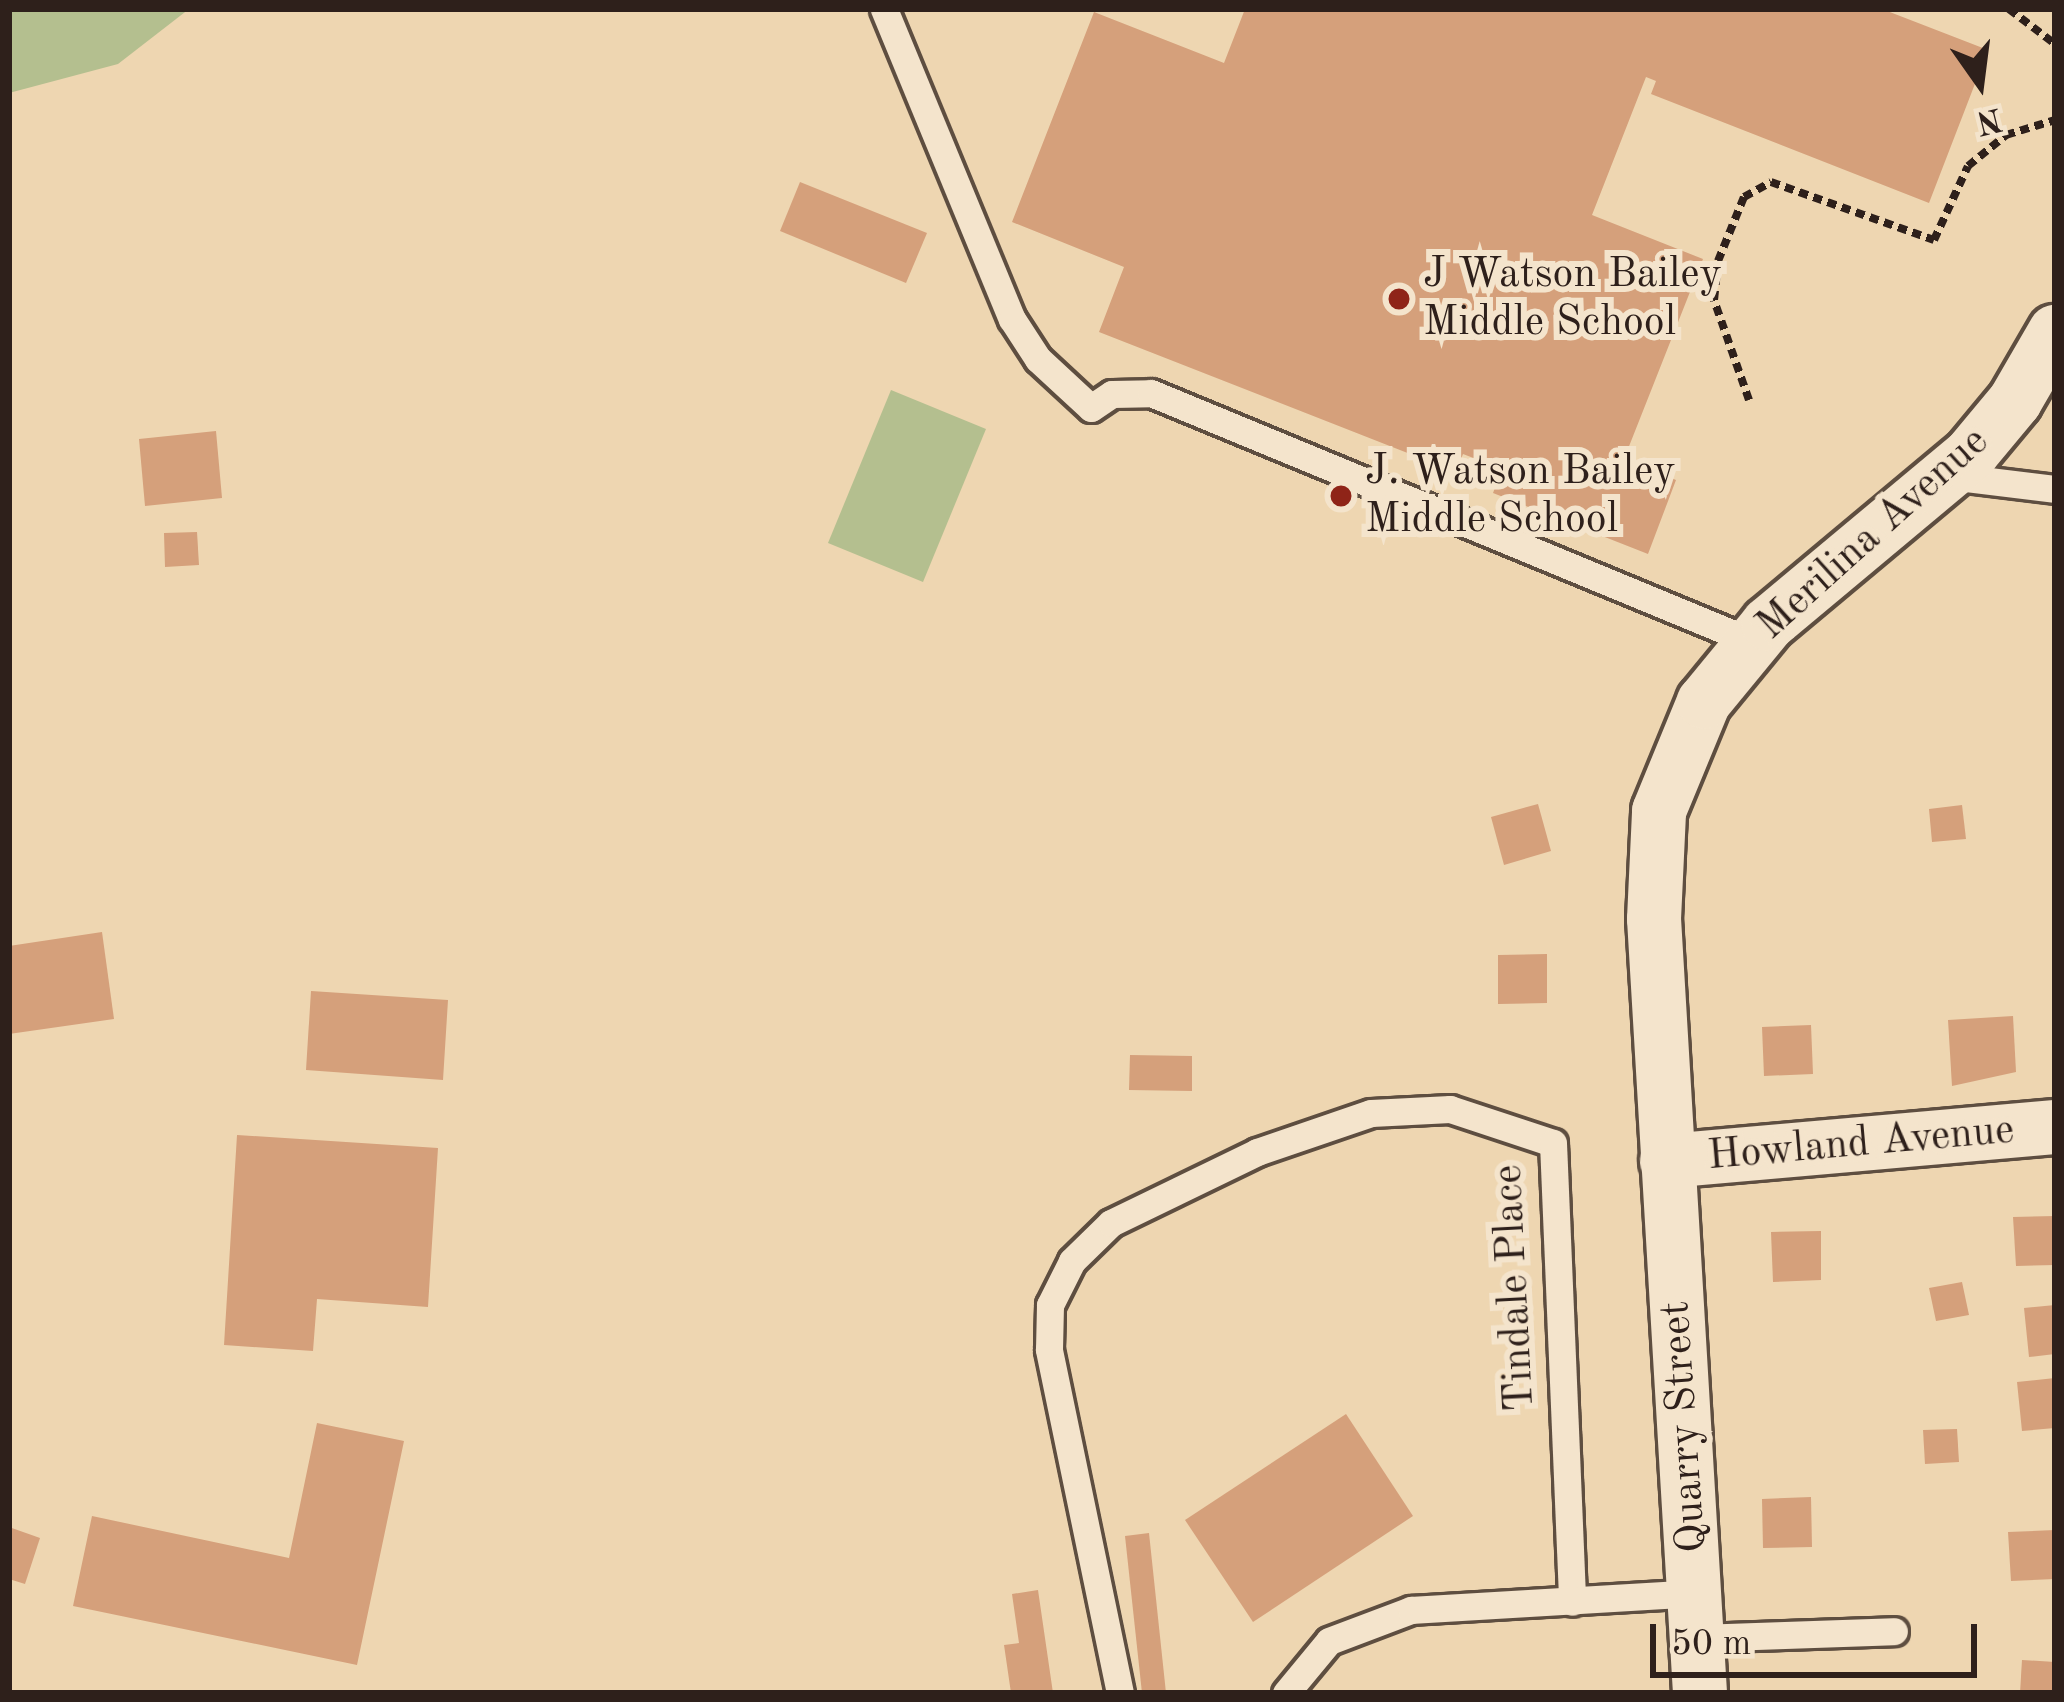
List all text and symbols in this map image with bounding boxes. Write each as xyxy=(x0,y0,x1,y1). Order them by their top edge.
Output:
north arrow xyxy=(1920,24,2040,144)
text: N xyxy=(1973,100,2005,138)
place label: J Watson Bailey Middle School xyxy=(1423,250,1722,348)
marker: J Watson Bailey Middle School xyxy=(1386,286,1412,312)
street label: Merilina Avenue xyxy=(1747,417,1999,651)
place label: J. Watson Bailey Middle School xyxy=(1365,447,1676,546)
marker: J. Watson Bailey Middle School xyxy=(1328,483,1354,509)
street label: Howland Avenue xyxy=(1706,1105,2016,1183)
street label: Tindale Place xyxy=(1483,1163,1547,1413)
street label: Quarry Street xyxy=(1651,1299,1719,1555)
scale bar xyxy=(1656,1600,1983,1674)
text: 50 m xyxy=(1671,1627,1751,1663)

